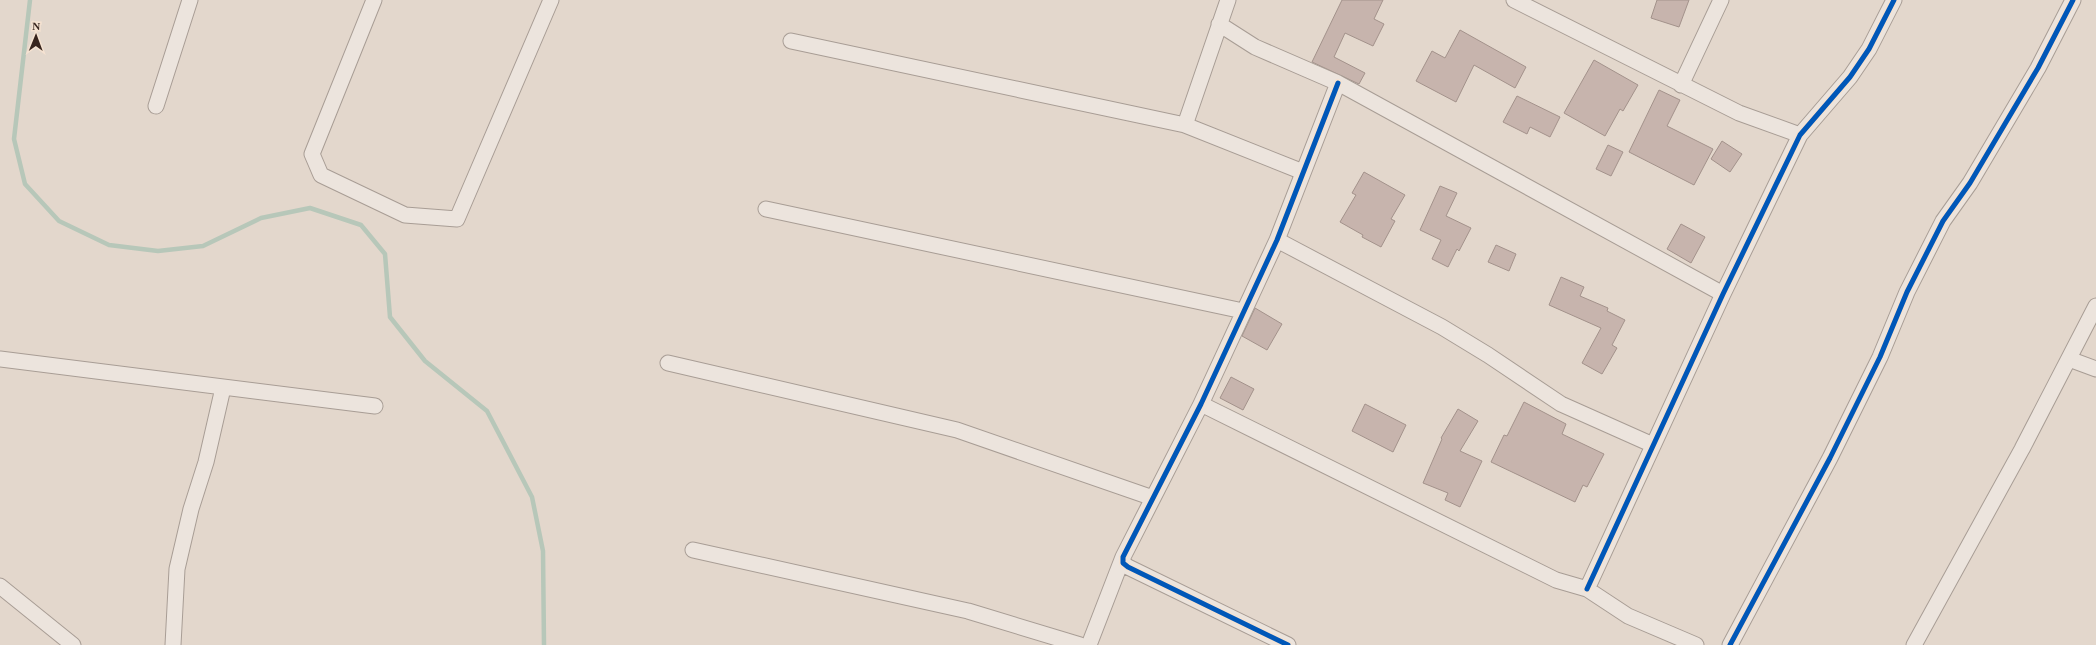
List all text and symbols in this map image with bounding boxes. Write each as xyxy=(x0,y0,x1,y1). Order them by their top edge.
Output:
north arrow xyxy=(16,16,56,56)
text: N xyxy=(32,20,40,32)

